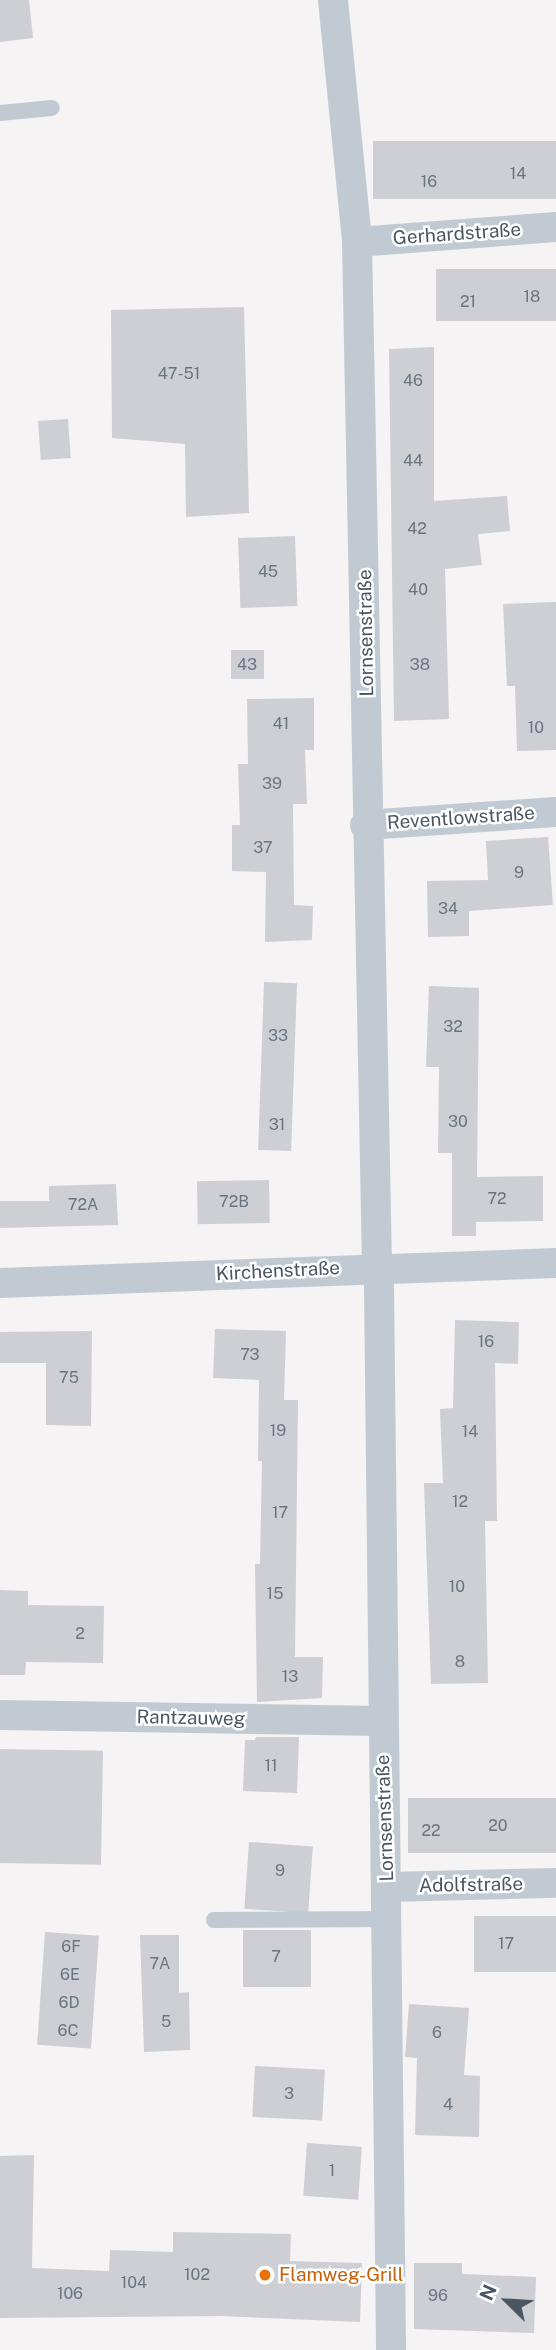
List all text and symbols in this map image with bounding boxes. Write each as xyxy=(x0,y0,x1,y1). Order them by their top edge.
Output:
house number: 14 xyxy=(510,164,526,184)
house number: 16 xyxy=(421,172,437,192)
street label: Gerhardstraße xyxy=(392,218,522,250)
house number: 18 xyxy=(524,287,540,307)
house number: 21 xyxy=(460,292,476,312)
house number: 47-51 xyxy=(158,364,200,384)
house number: 46 xyxy=(403,371,423,391)
house number: 44 xyxy=(403,451,423,471)
house number: 42 xyxy=(407,519,427,539)
house number: 45 xyxy=(258,562,278,582)
street label: Lornsenstraße xyxy=(353,569,379,697)
house number: 40 xyxy=(408,580,428,600)
house number: 43 xyxy=(237,655,257,675)
house number: 38 xyxy=(410,655,430,675)
house number: 41 xyxy=(273,714,289,734)
house number: 10 xyxy=(528,718,544,738)
house number: 39 xyxy=(262,774,282,794)
street label: Reventlowstraße xyxy=(386,801,536,835)
house number: 37 xyxy=(253,838,273,858)
house number: 9 xyxy=(514,863,524,883)
house number: 34 xyxy=(438,899,458,919)
house number: 32 xyxy=(443,1017,463,1037)
house number: 33 xyxy=(268,1026,288,1046)
house number: 30 xyxy=(448,1112,468,1132)
house number: 31 xyxy=(269,1115,285,1135)
house number: 72 xyxy=(487,1189,507,1209)
house number: 72B xyxy=(219,1192,249,1212)
house number: 72A xyxy=(68,1195,98,1215)
street label: Kirchenstraße xyxy=(215,1256,341,1286)
house number: 16 xyxy=(478,1332,494,1352)
house number: 73 xyxy=(240,1345,260,1365)
house number: 75 xyxy=(59,1368,79,1388)
house number: 19 xyxy=(270,1421,286,1441)
house number: 14 xyxy=(462,1422,478,1442)
house number: 12 xyxy=(452,1492,468,1512)
house number: 17 xyxy=(272,1503,288,1523)
house number: 10 xyxy=(449,1577,465,1597)
house number: 15 xyxy=(267,1584,283,1604)
house number: 2 xyxy=(75,1624,85,1644)
house number: 8 xyxy=(455,1652,465,1672)
house number: 13 xyxy=(282,1667,298,1687)
street label: Rantzauweg xyxy=(136,1706,246,1730)
street label: Lornsenstraße xyxy=(371,1754,399,1882)
house number: 11 xyxy=(264,1756,278,1776)
house number: 20 xyxy=(488,1816,508,1836)
house number: 22 xyxy=(421,1821,441,1841)
house number: 9 xyxy=(275,1861,285,1881)
street label: Adolfstraße xyxy=(419,1873,523,1897)
house number: 17 xyxy=(498,1934,514,1954)
house number: 6F xyxy=(61,1937,81,1957)
house number: 7 xyxy=(271,1947,281,1967)
house number: 7A xyxy=(150,1954,170,1974)
house number: 6E xyxy=(60,1965,80,1985)
house number: 6D xyxy=(58,1993,80,2013)
house number: 5 xyxy=(161,2012,171,2032)
house number: 6C xyxy=(58,2021,78,2041)
house number: 6 xyxy=(432,2023,442,2043)
house number: 3 xyxy=(284,2084,294,2104)
house number: 4 xyxy=(443,2095,453,2115)
house number: 1 xyxy=(329,2161,335,2181)
place label: Flamweg-Grill xyxy=(279,2264,404,2286)
house number: 102 xyxy=(184,2265,210,2285)
north arrow xyxy=(472,2266,542,2336)
marker: Flamweg-Grill xyxy=(257,2267,273,2283)
house number: 104 xyxy=(121,2273,147,2293)
text: N xyxy=(475,2281,501,2304)
house number: 106 xyxy=(57,2284,83,2304)
house number: 96 xyxy=(428,2286,448,2306)

